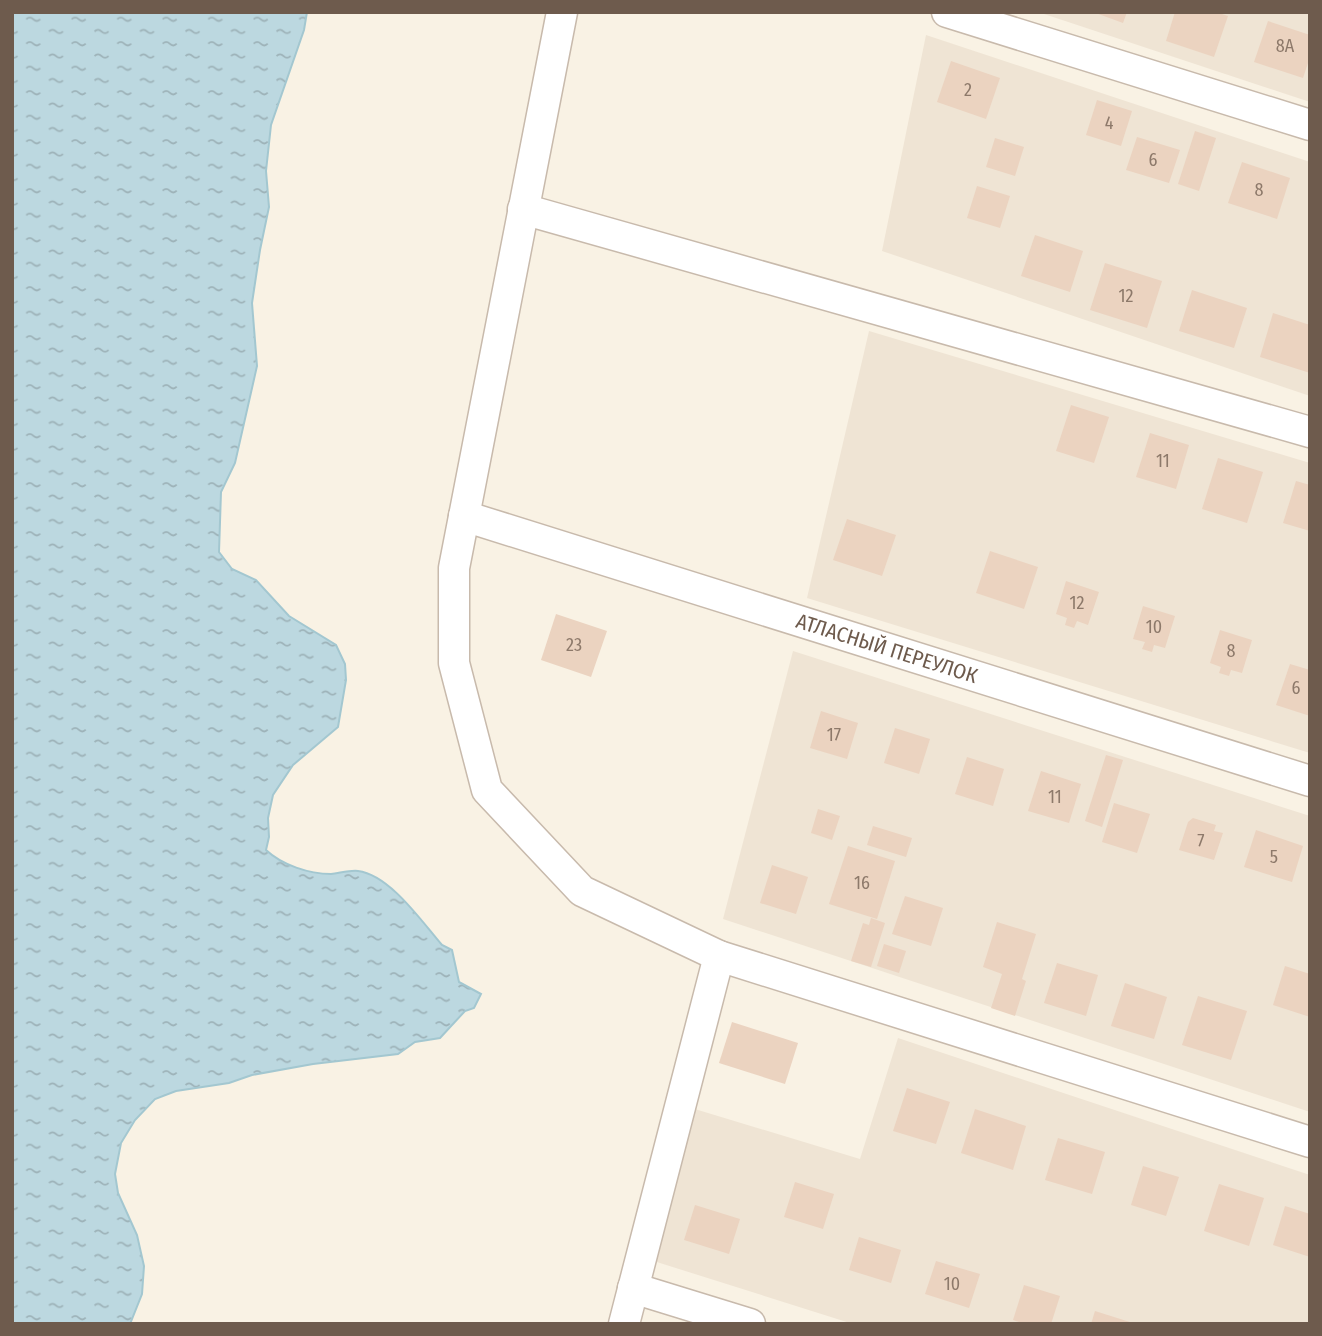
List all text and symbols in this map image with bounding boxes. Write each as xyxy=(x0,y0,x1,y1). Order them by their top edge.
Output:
house number: 8А xyxy=(1276,35,1295,57)
house number: 2 xyxy=(964,79,972,101)
house number: 4 xyxy=(1105,112,1114,134)
house number: 6 xyxy=(1149,149,1158,171)
house number: 8 xyxy=(1255,179,1264,201)
house number: 12 xyxy=(1119,285,1134,307)
house number: 11 xyxy=(1156,450,1170,472)
house number: 12 xyxy=(1070,592,1085,614)
street label: АТЛАСНЫЙ ПЕРЕУЛОК xyxy=(793,608,981,689)
house number: 10 xyxy=(1146,616,1162,638)
house number: 23 xyxy=(566,634,582,656)
house number: 8 xyxy=(1227,640,1236,662)
house number: 6 xyxy=(1292,677,1301,699)
house number: 17 xyxy=(827,724,841,746)
house number: 11 xyxy=(1048,786,1062,808)
house number: 7 xyxy=(1197,830,1205,852)
house number: 5 xyxy=(1270,846,1278,868)
house number: 16 xyxy=(854,872,870,894)
house number: 10 xyxy=(944,1273,960,1295)

